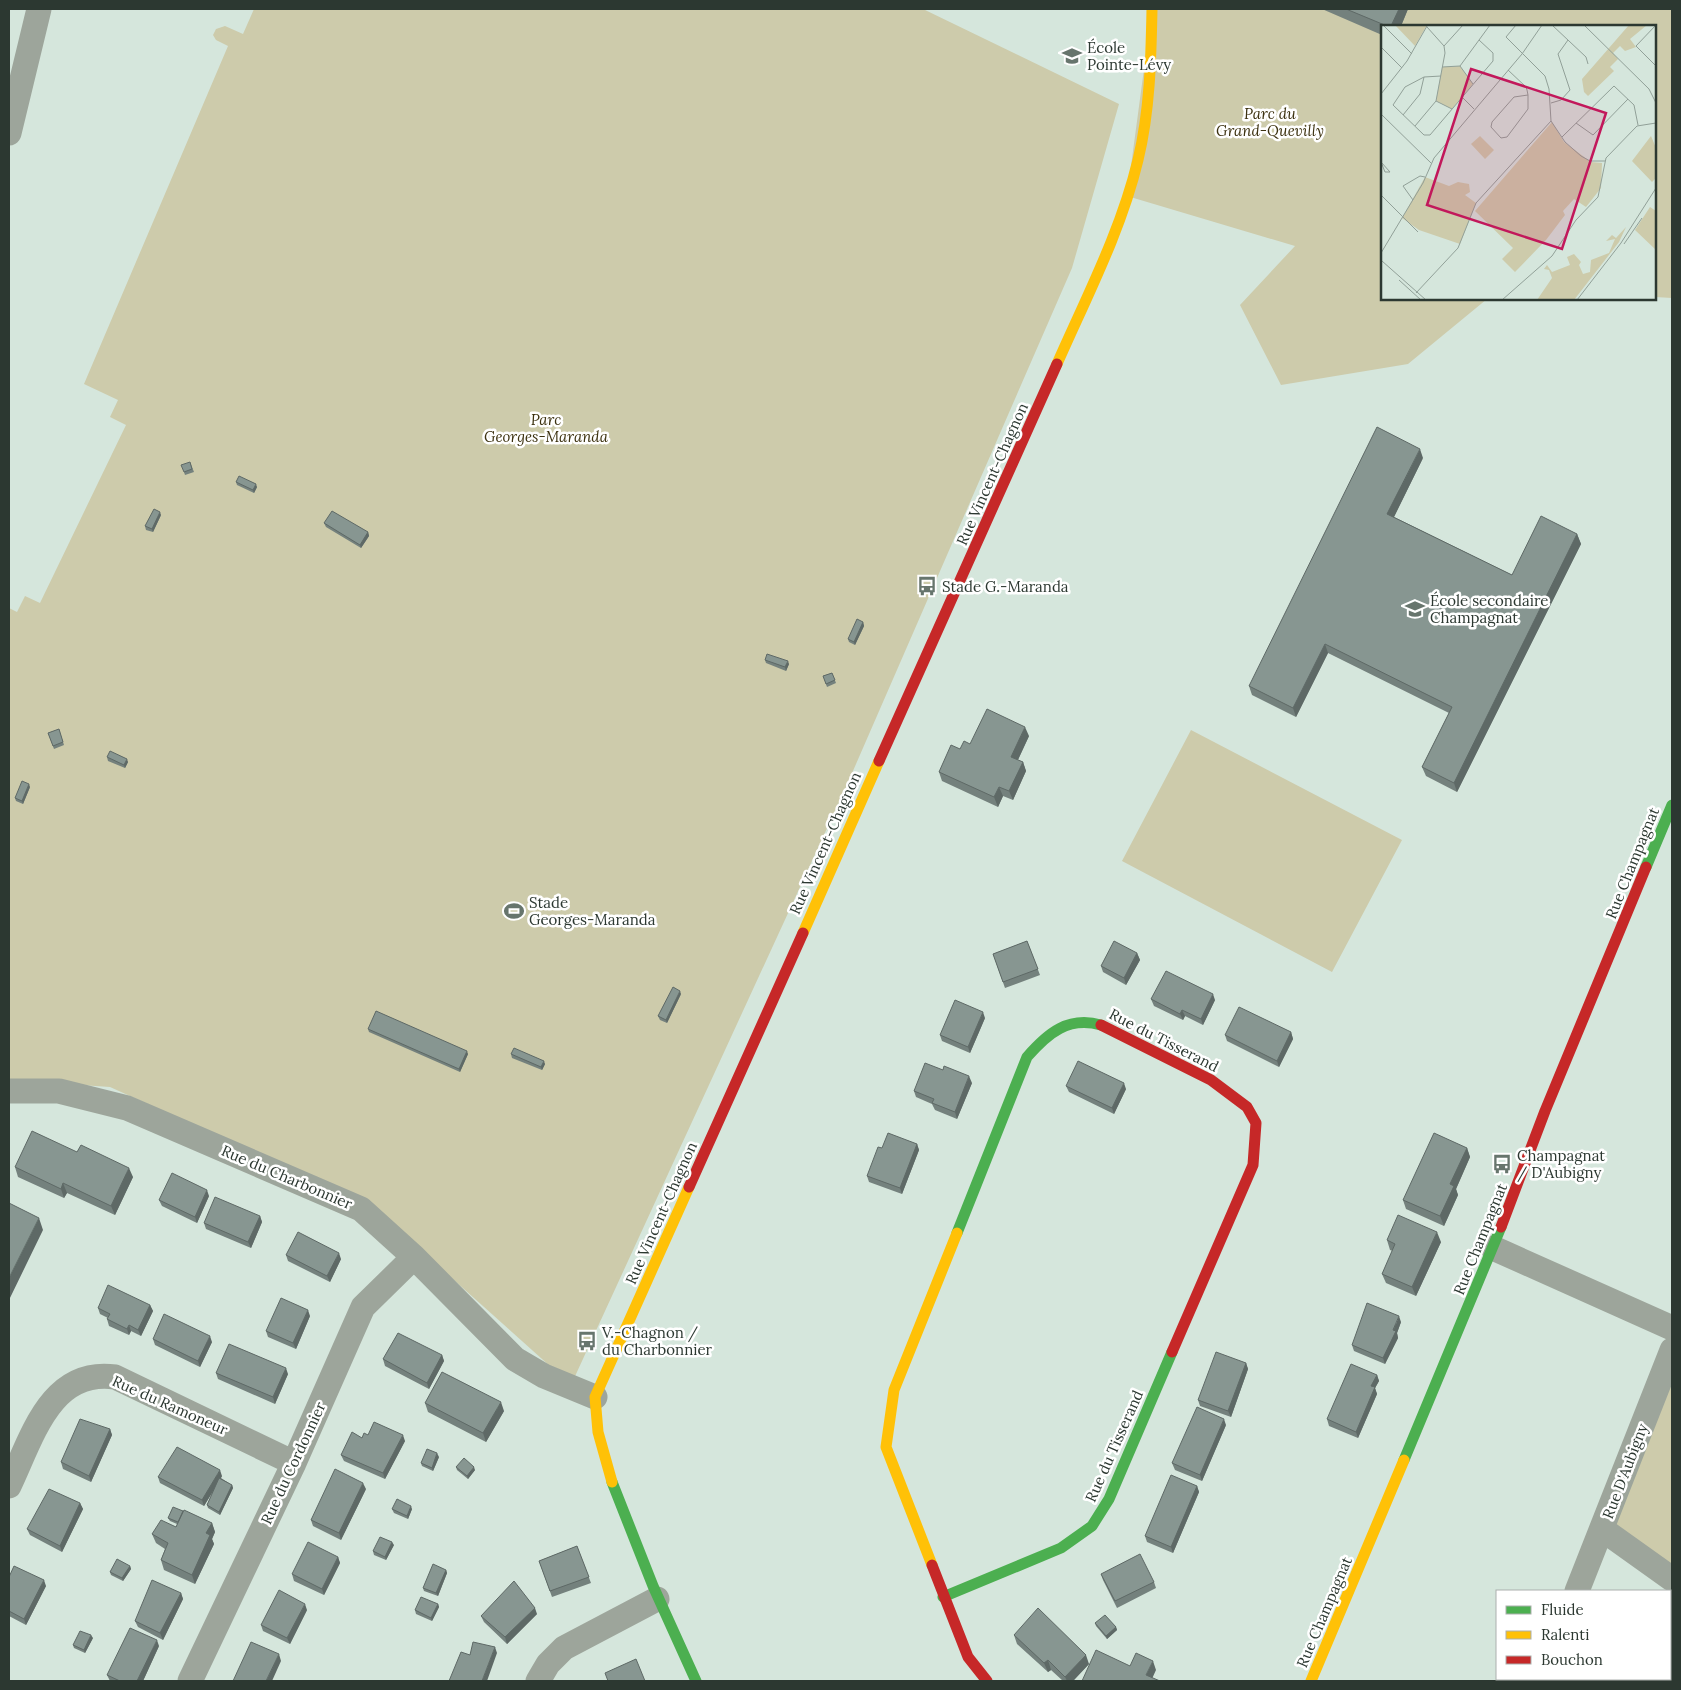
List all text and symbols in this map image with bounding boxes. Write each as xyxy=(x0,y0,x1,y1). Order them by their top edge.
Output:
inset map xyxy=(1381,25,1656,300)
place label: École Pointe-Lévy xyxy=(1087,38,1171,74)
school or university icon: École Pointe-Lévy xyxy=(1061,45,1083,67)
park label: Parc du Grand-Quevilly xyxy=(1216,104,1324,140)
street label: Rue Vincent-Chagnon xyxy=(952,400,1032,548)
park label: Parc Georges-Maranda xyxy=(484,410,609,446)
bus stop icon: Stade G.-Maranda xyxy=(916,575,938,597)
place label: Stade G.-Maranda xyxy=(942,577,1069,596)
place label: École secondaire Champagnat xyxy=(1430,591,1548,627)
school or university icon: École secondaire Champagnat xyxy=(1404,598,1426,620)
street label: Rue Vincent-Chagnon xyxy=(785,769,865,917)
street label: Rue Champagnat xyxy=(1601,804,1663,922)
place label: Stade Georges-Maranda xyxy=(529,893,656,929)
sports icon: Stade Georges-Maranda xyxy=(503,900,525,922)
street label: Rue du Tisserand xyxy=(1106,1004,1222,1076)
street label: Rue Vincent-Chagnon xyxy=(621,1139,701,1287)
street label: Rue du Charbonnier xyxy=(219,1141,356,1213)
place label: Champagnat / D'Aubigny xyxy=(1517,1146,1605,1183)
bus stop icon: Champagnat / D'Aubigny xyxy=(1491,1153,1513,1175)
street label: Rue Champagnat xyxy=(1449,1180,1511,1298)
place label: V.-Chagnon / du Charbonnier xyxy=(601,1323,713,1359)
bus stop icon: V.-Chagnon / du Charbonnier xyxy=(576,1330,598,1352)
street label: Rue du Ramoneur xyxy=(109,1371,231,1439)
street label: Rue du Tisserand xyxy=(1081,1387,1147,1505)
street label: Rue du Cordonnier xyxy=(256,1398,330,1527)
street label: Rue D'Aubigny xyxy=(1598,1421,1652,1521)
street label: Rue Champagnat xyxy=(1292,1554,1356,1670)
legend xyxy=(1496,1590,1671,1680)
text: Fluide xyxy=(1541,1600,1584,1619)
text: Ralenti xyxy=(1541,1625,1589,1644)
text: Bouchon xyxy=(1541,1650,1603,1669)

